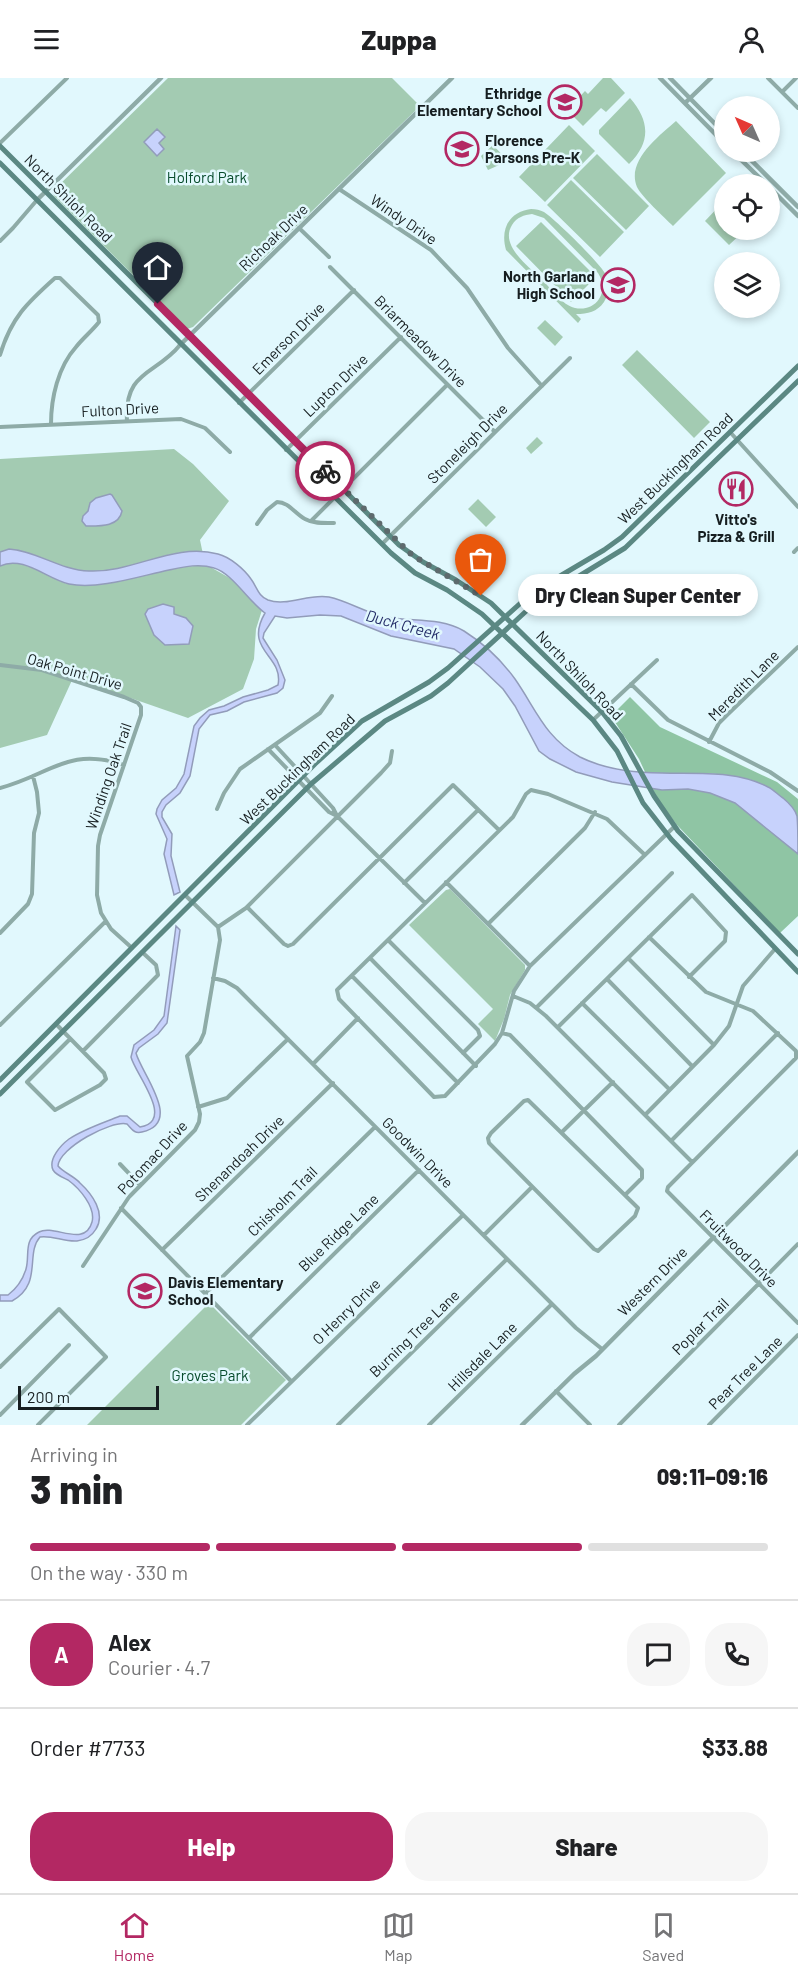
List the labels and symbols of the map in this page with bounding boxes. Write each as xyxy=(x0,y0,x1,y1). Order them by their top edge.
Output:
place label: Ethridge Elementary School xyxy=(417,84,542,119)
school or university icon: Ethridge Elementary School xyxy=(547,84,583,120)
north arrow xyxy=(714,96,780,162)
school or university icon: Florence Parsons Pre-K xyxy=(444,131,480,167)
place label: Florence Parsons Pre-K xyxy=(485,131,581,166)
street label: North Shiloh Road xyxy=(21,150,117,246)
park label: Holford Park xyxy=(167,168,248,186)
street label: Windy Drive xyxy=(367,190,441,248)
street label: Richoak Drive xyxy=(235,200,311,274)
pin xyxy=(132,242,183,304)
place label: North Garland High School xyxy=(503,267,595,302)
school or university icon: North Garland High School xyxy=(600,267,636,303)
street label: Briarmeadow Drive xyxy=(371,291,471,391)
street label: Emerson Drive xyxy=(248,298,328,378)
street label: Lupton Drive xyxy=(299,350,371,420)
street label: Fulton Drive xyxy=(81,398,159,420)
street label: Stoneleigh Drive xyxy=(423,399,511,487)
street label: West Buckingham Road xyxy=(614,408,736,528)
courier xyxy=(295,441,355,501)
restaurant icon: Vitto's Pizza & Grill xyxy=(718,471,754,507)
place label: Vitto's Pizza & Grill xyxy=(697,510,775,545)
pin xyxy=(455,534,506,596)
callout: Dry Clean Super Center xyxy=(517,575,757,617)
water label: Duck Creek xyxy=(364,605,442,643)
street label: North Shiloh Road xyxy=(533,627,627,723)
street label: Meredith Lane xyxy=(704,646,782,724)
street label: Oak Point Drive xyxy=(25,649,125,693)
street label: West Buckingham Road xyxy=(236,709,358,829)
street label: Winding Oak Trail xyxy=(81,720,135,832)
street label: Shenandoah Drive xyxy=(191,1111,287,1205)
street label: Goodwin Drive xyxy=(379,1113,457,1191)
street label: Potomac Drive xyxy=(113,1116,191,1198)
street label: Chisholm Trail xyxy=(243,1162,321,1240)
street label: Blue Ridge Lane xyxy=(294,1189,382,1275)
street label: Fruitwood Drive xyxy=(696,1205,782,1291)
street label: Western Drive xyxy=(614,1243,690,1319)
school or university icon: Davis Elementary School xyxy=(127,1273,163,1309)
place label: Davis Elementary School xyxy=(168,1273,284,1308)
street label: O Henry Drive xyxy=(308,1274,384,1348)
street label: Burning Tree Lane xyxy=(365,1286,463,1380)
street label: Poplar Trail xyxy=(668,1294,732,1358)
street label: Hillsdale Lane xyxy=(444,1318,520,1394)
street label: Pear Tree Lane xyxy=(704,1331,786,1413)
park label: Groves Park xyxy=(172,1366,249,1384)
scale bar xyxy=(18,1383,159,1410)

